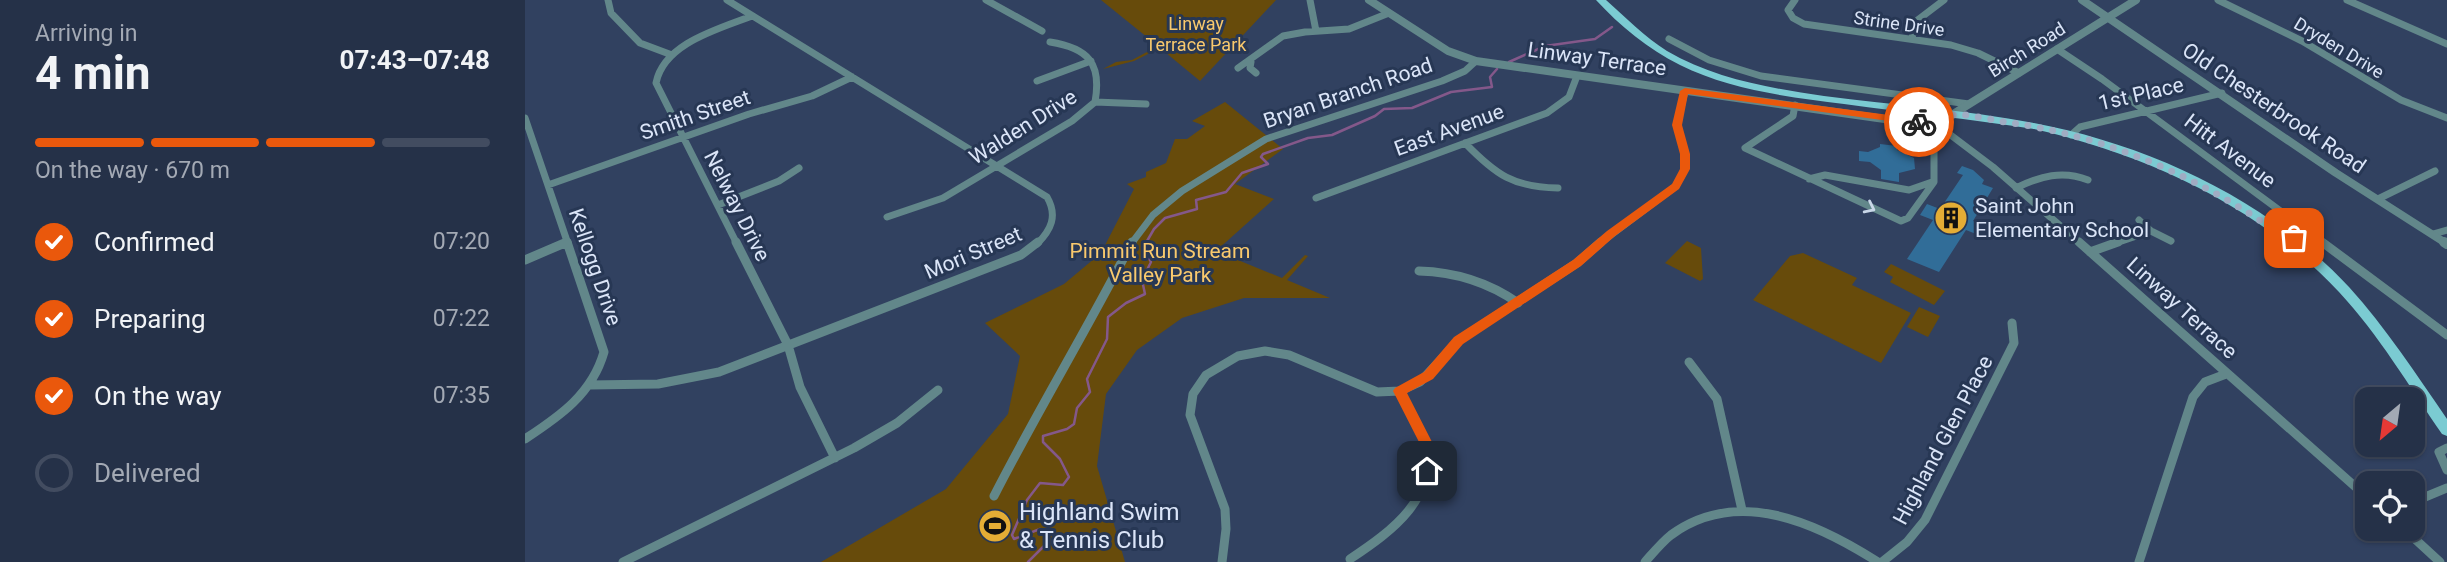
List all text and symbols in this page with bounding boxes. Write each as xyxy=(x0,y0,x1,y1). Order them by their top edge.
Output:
street label: Strine Drive xyxy=(1852,7,1946,40)
park label: Linway Terrace Park xyxy=(1146,13,1247,55)
street label: Dryden Drive xyxy=(2291,13,2388,83)
street label: Birch Road xyxy=(1984,18,2069,81)
text: Arriving in xyxy=(35,20,138,47)
street label: Linway Terrace xyxy=(1526,37,1668,81)
street label: Old Chesterbrook Road xyxy=(2178,38,2370,178)
text: 07:43–07:48 xyxy=(340,45,490,75)
text: 4 min xyxy=(35,46,151,100)
street label: Bryan Branch Road xyxy=(1260,53,1436,133)
street label: 1st Place xyxy=(2096,73,2186,115)
street label: Smith Street xyxy=(637,85,753,145)
street label: Walden Drive xyxy=(965,85,1081,169)
courier xyxy=(1884,87,1954,157)
street label: East Avenue xyxy=(1391,99,1507,161)
icon: bike xyxy=(1900,103,1938,141)
street label: Hitt Avenue xyxy=(2180,109,2280,193)
street label: Nelway Drive xyxy=(699,147,775,265)
text: On the way · 670 m xyxy=(35,157,230,184)
place label: Saint John Elementary School xyxy=(1975,194,2149,242)
building icon: Saint John Elementary School xyxy=(1932,199,1970,237)
one-way arrow xyxy=(1863,200,1875,214)
street label: Kellogg Drive xyxy=(564,205,626,329)
pin xyxy=(2264,208,2324,268)
icon: bag xyxy=(2275,219,2313,257)
street label: Mori Street xyxy=(921,222,1025,284)
icon: check xyxy=(35,223,73,261)
text: Confirmed xyxy=(94,227,215,257)
text: 07:20 xyxy=(433,228,490,255)
park label: Pimmit Run Stream Valley Park xyxy=(1070,239,1250,287)
street label: Linway Terrace xyxy=(2122,252,2242,364)
icon: check xyxy=(35,300,73,338)
text: Preparing xyxy=(94,304,206,334)
text: 07:22 xyxy=(433,305,490,332)
street label: Highland Glen Place xyxy=(1888,351,1998,529)
icon: check xyxy=(35,377,73,415)
text: On the way xyxy=(94,381,222,411)
text: 07:35 xyxy=(433,382,490,409)
north arrow xyxy=(2355,387,2425,457)
map controls xyxy=(2355,387,2425,541)
pin xyxy=(1397,441,1457,501)
icon: home xyxy=(1408,452,1446,490)
text: Delivered xyxy=(94,458,201,488)
button: locate xyxy=(2355,471,2425,541)
place label: Highland Swim & Tennis Club xyxy=(1019,498,1179,554)
sports icon: Highland Swim & Tennis Club xyxy=(976,507,1014,545)

